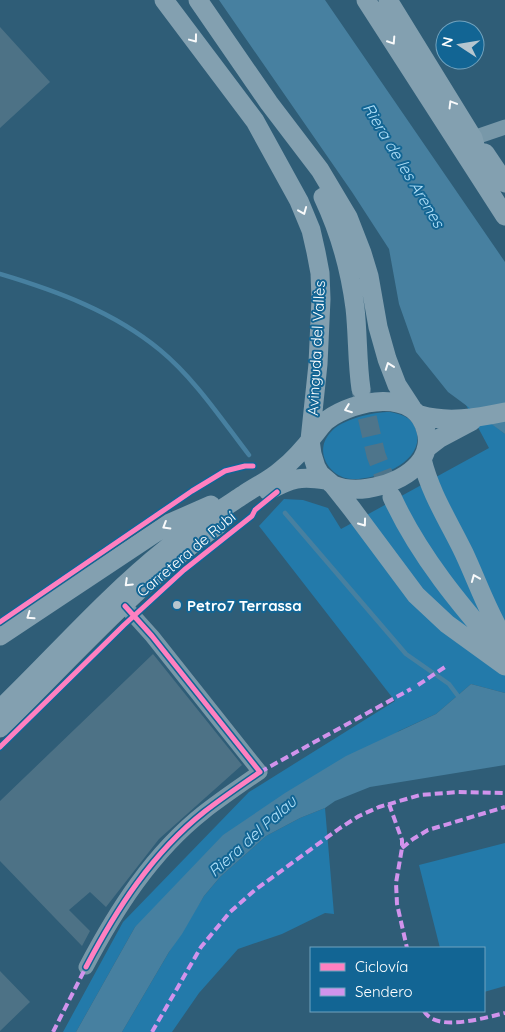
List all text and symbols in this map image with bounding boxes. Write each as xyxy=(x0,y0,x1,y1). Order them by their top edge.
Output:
north arrow xyxy=(435,20,485,70)
one-way arrow xyxy=(188,33,196,42)
one-way arrow xyxy=(386,35,395,45)
text: N xyxy=(437,35,457,49)
water label: Riera de les Arenes xyxy=(359,99,450,232)
one-way arrow xyxy=(448,101,458,110)
one-way arrow xyxy=(296,206,307,215)
street label: Avinguda del Vallès xyxy=(303,280,329,416)
one-way arrow xyxy=(385,362,395,370)
one-way arrow xyxy=(344,403,353,413)
street label: Carretera de Rubí xyxy=(133,507,240,601)
one-way arrow xyxy=(357,518,366,527)
one-way arrow xyxy=(162,520,171,530)
one-way arrow xyxy=(470,574,481,583)
one-way arrow xyxy=(124,577,133,586)
place label: Petro7 Terrassa xyxy=(187,596,302,615)
marker: Petro7 Terrassa xyxy=(171,599,183,611)
one-way arrow xyxy=(26,610,36,619)
water label: Riera del Palau xyxy=(204,791,301,881)
legend xyxy=(310,947,485,1012)
text: Ciclovía xyxy=(355,957,408,976)
text: Sendero xyxy=(355,982,413,1001)

